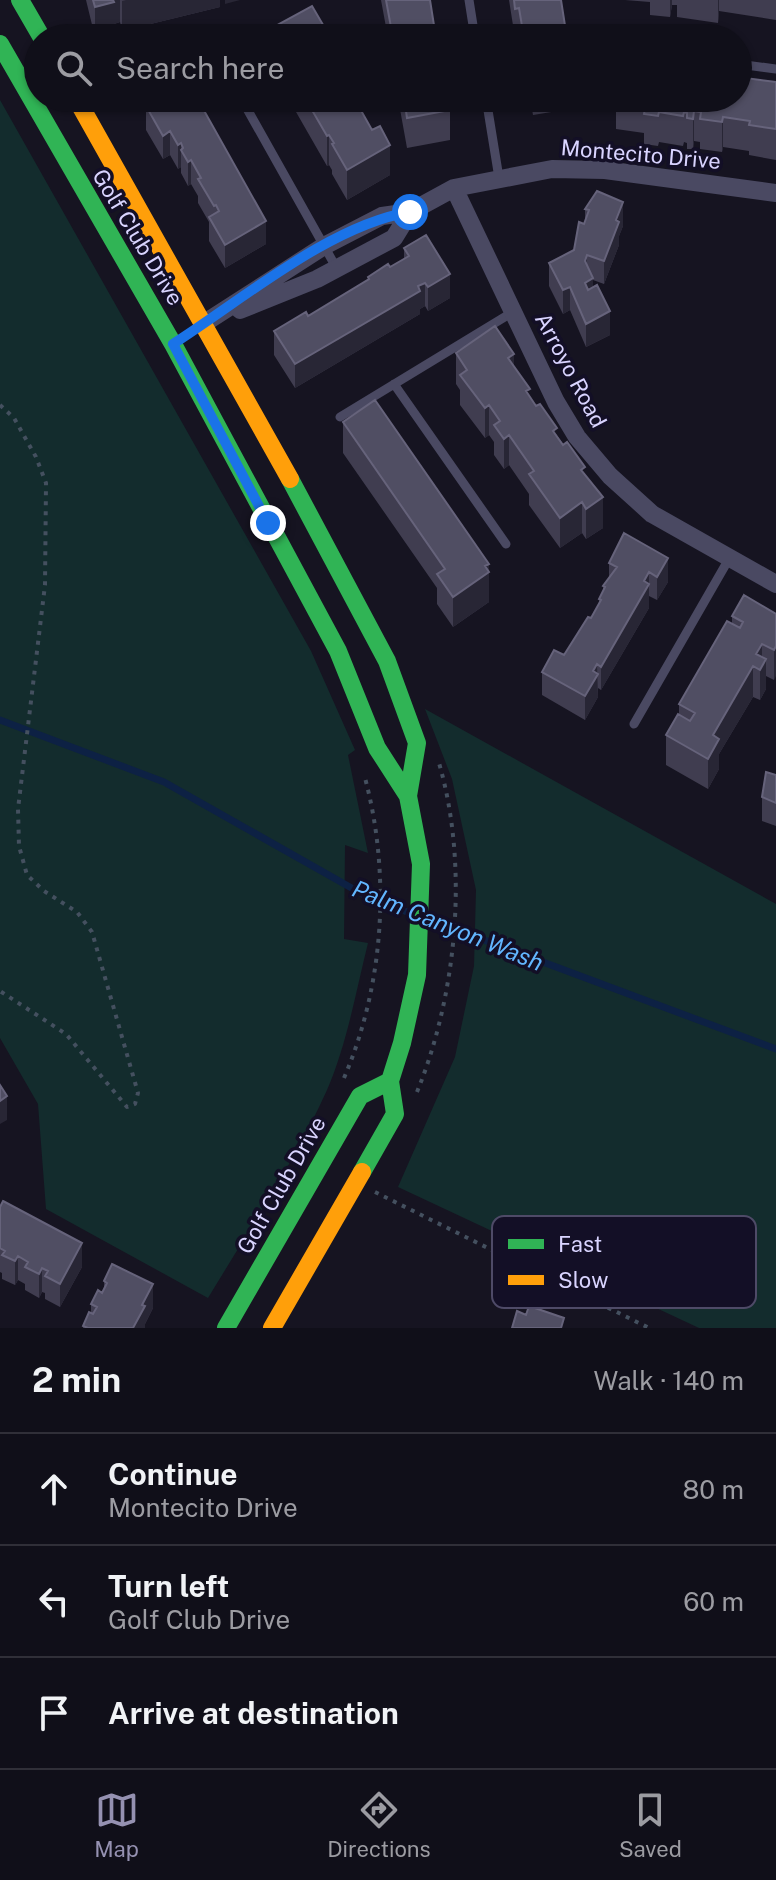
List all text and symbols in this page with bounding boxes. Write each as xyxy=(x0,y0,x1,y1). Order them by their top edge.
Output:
search box xyxy=(24,24,752,112)
icon: search xyxy=(52,46,96,90)
text: Search here xyxy=(116,50,284,86)
street label: Montecito Drive xyxy=(560,134,722,174)
street label: Golf Club Drive xyxy=(87,164,189,310)
route start xyxy=(392,194,428,230)
street label: Arroyo Road xyxy=(530,308,612,432)
route end xyxy=(250,505,286,541)
water label: Palm Canyon Wash xyxy=(348,874,548,976)
street label: Golf Club Drive xyxy=(231,1112,331,1258)
legend xyxy=(492,1216,756,1308)
text: Fast xyxy=(558,1231,602,1257)
text: Slow xyxy=(558,1267,608,1293)
text: 2 min xyxy=(32,1360,121,1400)
text: Walk · 140 m xyxy=(594,1365,744,1396)
text: Continue xyxy=(108,1456,238,1492)
icon: ahead xyxy=(32,1467,76,1511)
text: 80 m xyxy=(683,1474,744,1505)
text: Montecito Drive xyxy=(108,1492,298,1523)
text: Turn left xyxy=(108,1568,229,1604)
icon: left xyxy=(32,1579,76,1623)
text: 60 m xyxy=(683,1586,744,1617)
text: Golf Club Drive xyxy=(108,1604,290,1635)
icon: arrive xyxy=(32,1691,76,1735)
text: Arrive at destination xyxy=(108,1695,399,1731)
tab: Map xyxy=(94,1788,139,1862)
tab: Directions xyxy=(327,1788,431,1862)
tab: Saved xyxy=(619,1788,682,1862)

